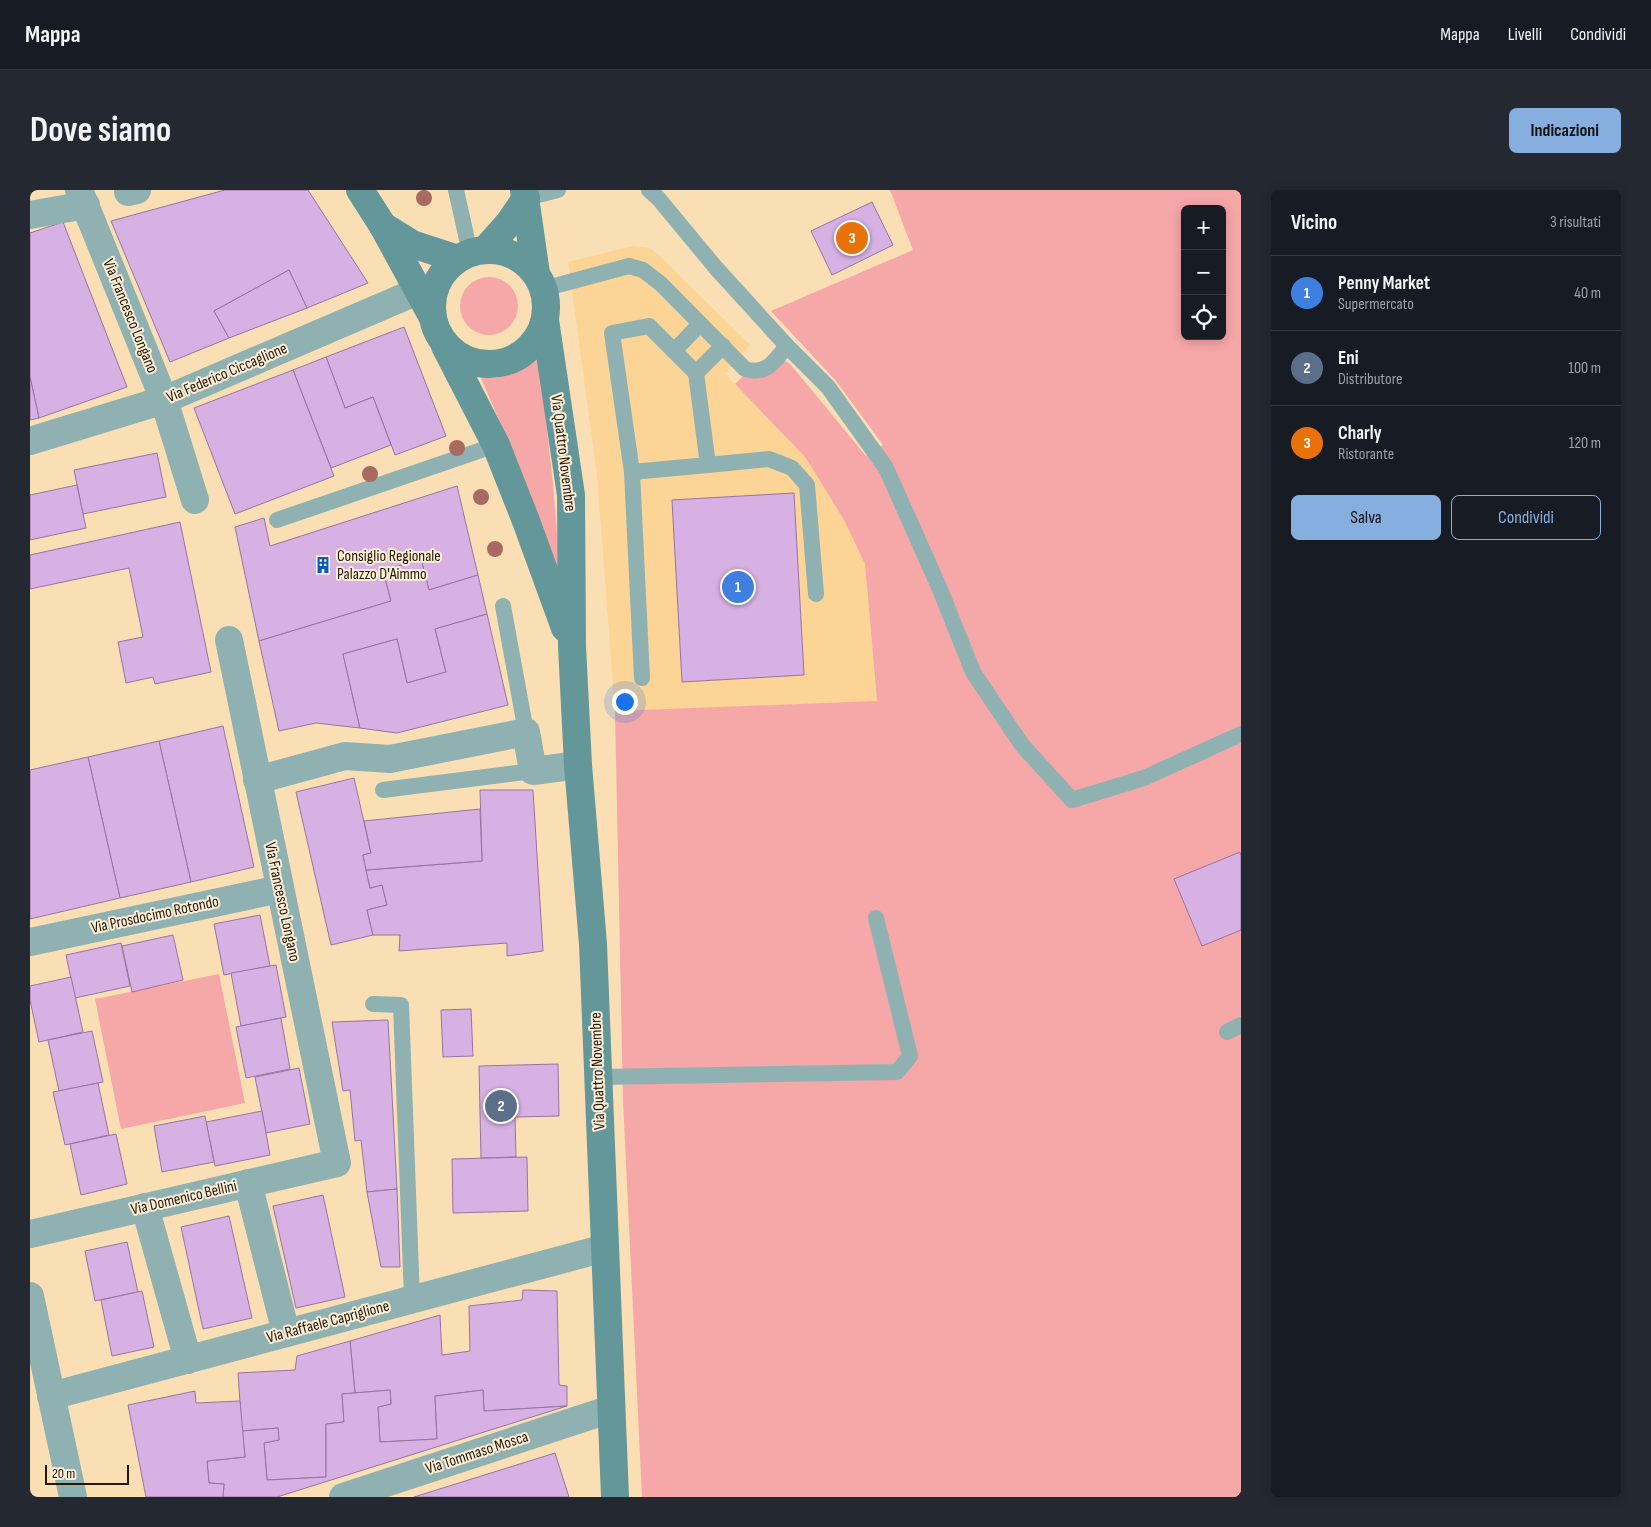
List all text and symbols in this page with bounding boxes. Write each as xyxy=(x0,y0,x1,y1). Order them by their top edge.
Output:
text: Mappa xyxy=(25,20,81,49)
text: Mappa xyxy=(1440,24,1480,45)
text: Livelli xyxy=(1508,24,1542,45)
text: Condividi xyxy=(1570,24,1626,45)
button: Indicazioni xyxy=(1509,108,1621,153)
text: Dove siamo xyxy=(30,109,171,152)
map controls xyxy=(1181,205,1226,340)
button: + xyxy=(1181,205,1226,250)
text: Vicino xyxy=(1291,210,1337,235)
text: 3 risultati xyxy=(1550,213,1601,232)
pin: 3 xyxy=(836,219,868,257)
button: − xyxy=(1181,250,1226,295)
street label: Via Francesco Longano xyxy=(98,256,162,376)
text: Penny Market xyxy=(1338,272,1430,295)
text: 1 xyxy=(1304,284,1310,303)
text: 40 m xyxy=(1574,284,1601,303)
button: locate xyxy=(1181,295,1226,340)
text: Supermercato xyxy=(1338,295,1414,314)
street label: Via Federico Ciccaglione xyxy=(164,339,290,407)
text: Eni xyxy=(1338,347,1359,370)
text: 2 xyxy=(1303,359,1311,378)
text: 100 m xyxy=(1568,359,1601,378)
text: Distributore xyxy=(1338,370,1403,389)
street label: Via Quattro Novembre xyxy=(546,393,580,513)
text: Charly xyxy=(1338,422,1382,445)
text: 3 xyxy=(1303,434,1311,453)
text: 120 m xyxy=(1569,434,1601,453)
text: Ristorante xyxy=(1338,445,1394,464)
button: Salva xyxy=(1291,495,1441,540)
button: Condividi xyxy=(1451,495,1601,540)
place label: Consiglio Regionale Palazzo D'Aimmo xyxy=(337,547,441,584)
building icon: Consiglio Regionale Palazzo D'Aimmo xyxy=(313,555,333,575)
pin: 1 xyxy=(722,568,754,606)
your location xyxy=(612,689,638,715)
street label: Via Francesco Longano xyxy=(260,841,304,963)
street label: Via Prosdocimo Rotondo xyxy=(89,892,221,938)
street label: Via Quattro Novembre xyxy=(586,1012,610,1130)
pin: 2 xyxy=(485,1087,517,1125)
street label: Via Domenico Bellini xyxy=(129,1177,239,1219)
street label: Via Raffaele Capriglione xyxy=(265,1296,391,1348)
street label: Via Tommaso Mosca xyxy=(423,1427,531,1479)
scale bar xyxy=(45,1462,129,1485)
text: 20 m xyxy=(52,1465,75,1482)

